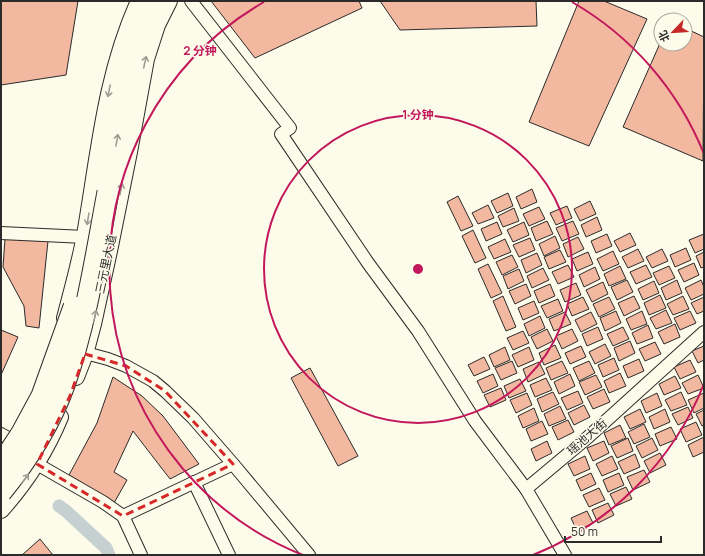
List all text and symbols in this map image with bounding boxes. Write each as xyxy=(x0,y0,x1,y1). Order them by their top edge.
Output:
north arrow xyxy=(653,12,693,52)
text: 北 xyxy=(654,28,673,45)
text: 2 分钟 xyxy=(183,42,217,59)
one-way arrow xyxy=(142,55,150,68)
one-way arrow xyxy=(105,84,113,97)
text: 1 分钟 xyxy=(402,106,434,123)
one-way arrow xyxy=(113,134,121,147)
one-way arrow xyxy=(118,183,126,196)
one-way arrow xyxy=(84,212,92,225)
street label: 三元里大道 xyxy=(91,233,120,295)
centre of rings xyxy=(411,262,425,276)
one-way arrow xyxy=(91,310,99,323)
street label: 瑶池大街 xyxy=(563,414,610,459)
one-way arrow xyxy=(21,474,30,485)
scale bar xyxy=(565,518,661,544)
text: 50 m xyxy=(571,523,598,540)

